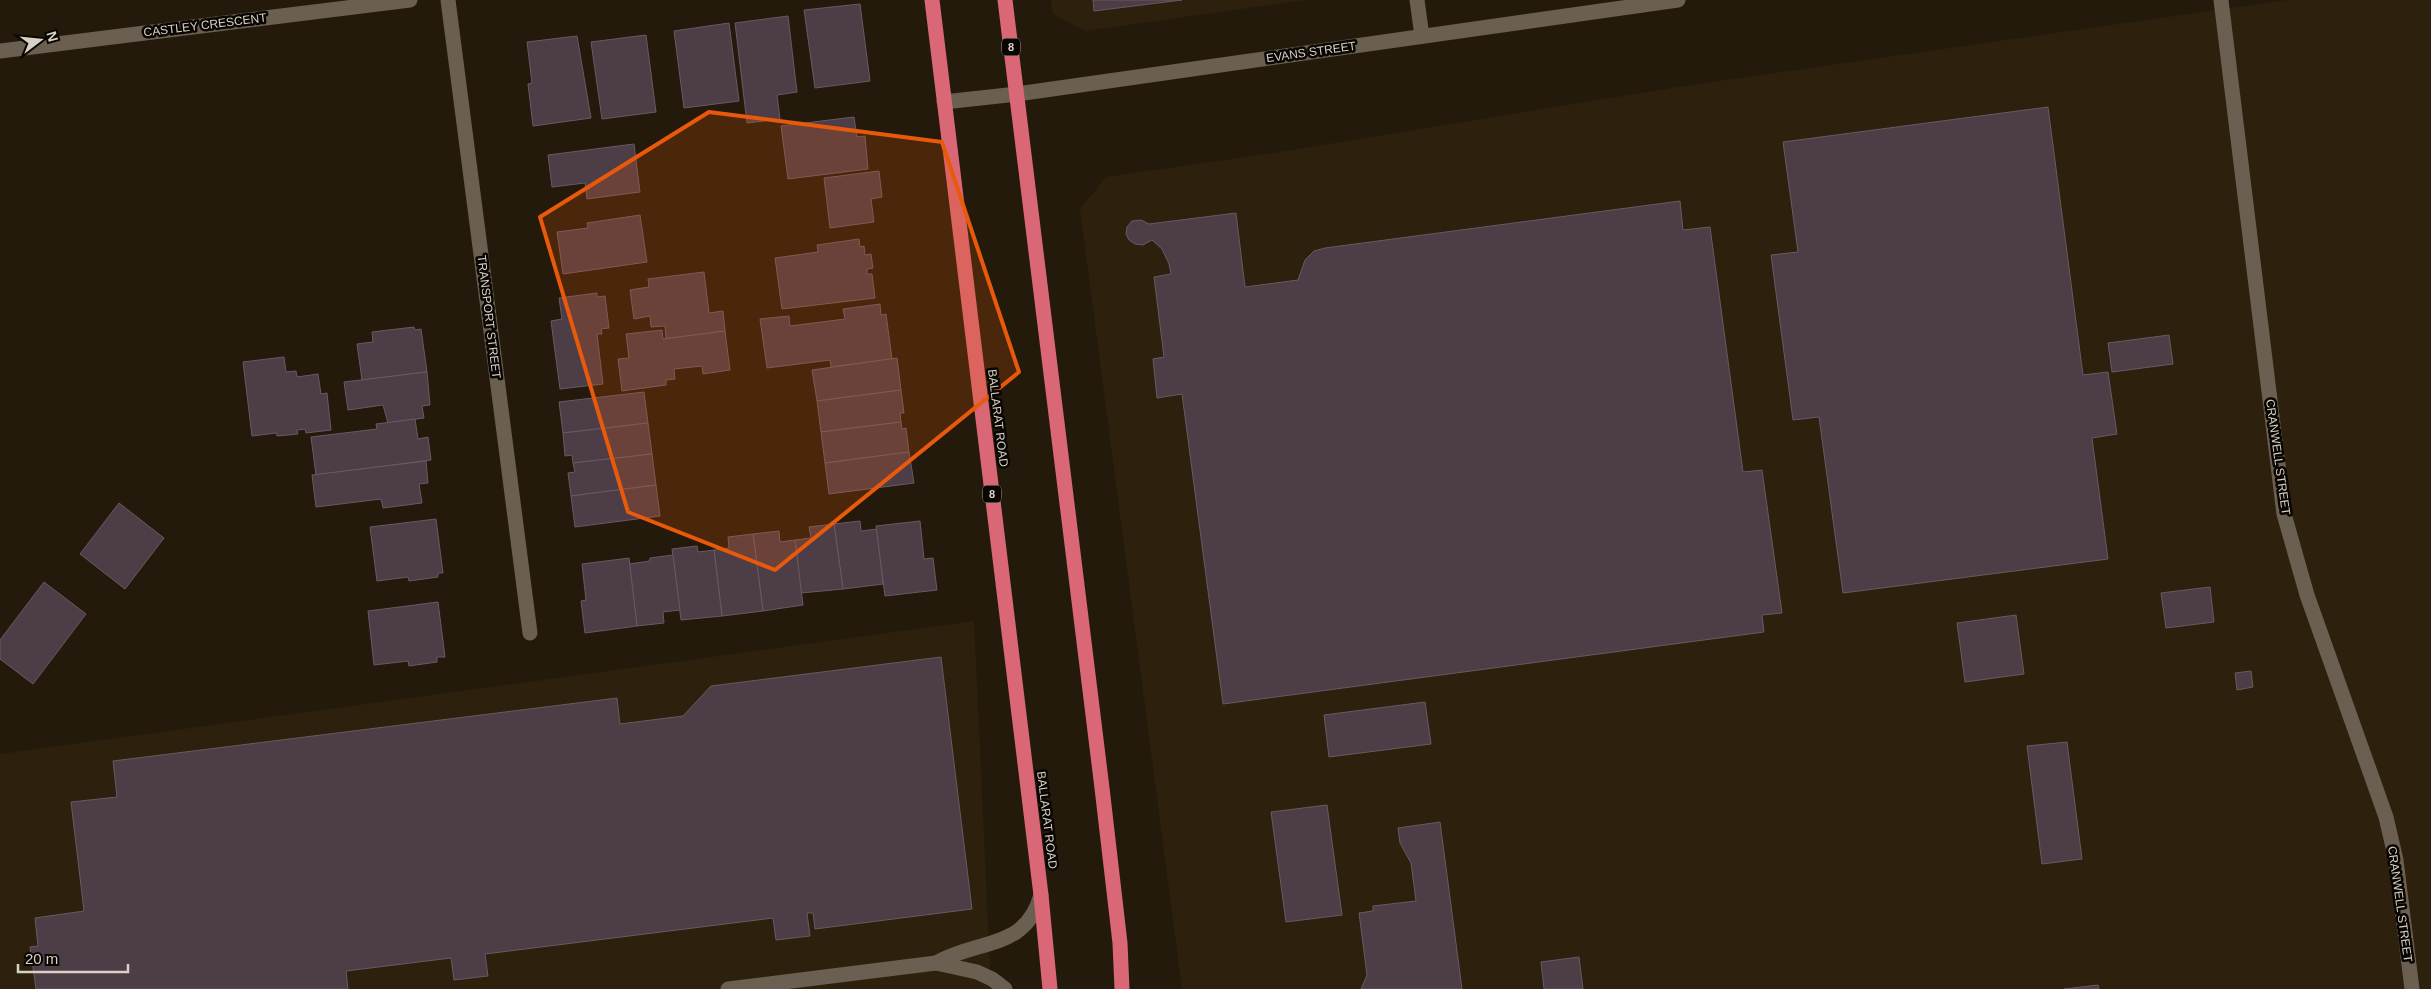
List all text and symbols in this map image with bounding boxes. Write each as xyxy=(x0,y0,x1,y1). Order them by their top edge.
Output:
street label: CASTLEY CRESCENT xyxy=(143,10,268,39)
north arrow xyxy=(15,15,65,65)
text: N xyxy=(43,29,62,43)
road number: 8 xyxy=(1002,38,1020,56)
street label: EVANS STREET xyxy=(1265,39,1357,65)
street label: TRANSPORT STREET xyxy=(474,254,504,380)
street label: BALLARAT ROAD xyxy=(985,368,1011,468)
street label: CRANWELL STREET xyxy=(2263,398,2293,517)
road number: 8 xyxy=(983,486,1001,502)
street label: BALLARAT ROAD xyxy=(1034,770,1060,870)
street label: CRANWELL STREET xyxy=(2385,845,2415,964)
scale bar xyxy=(18,942,128,974)
text: 20 m xyxy=(25,950,58,967)

